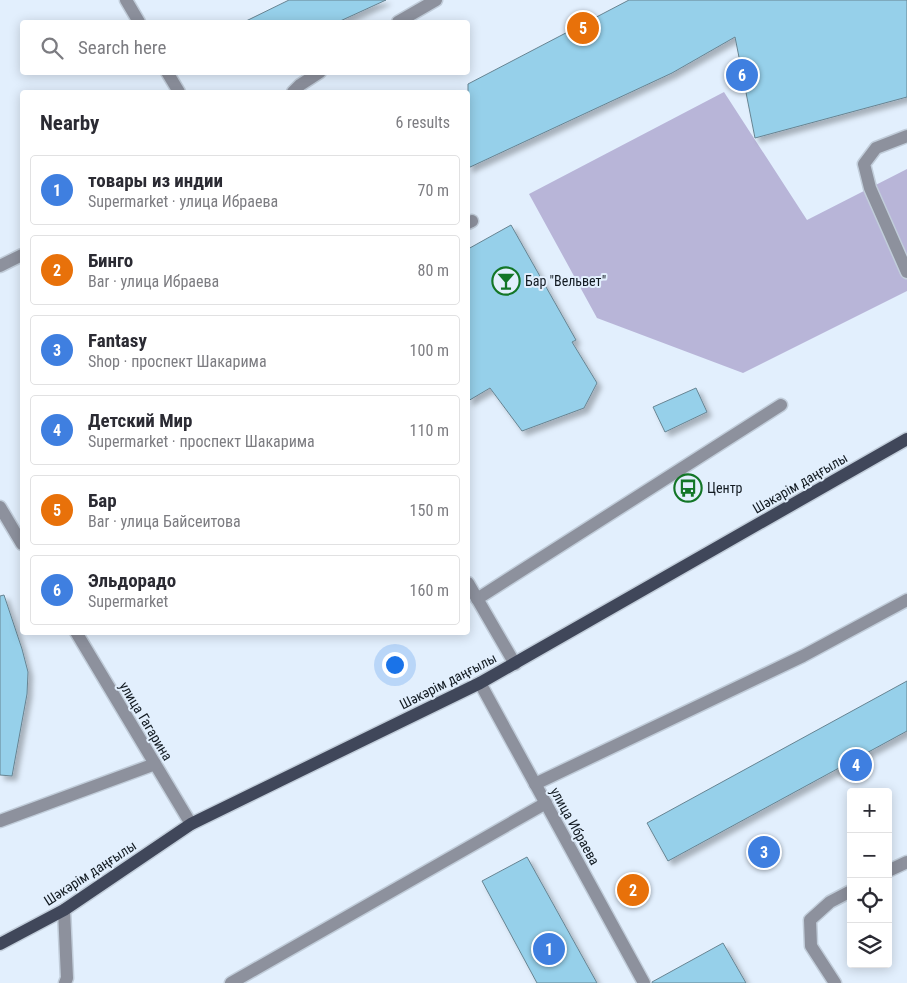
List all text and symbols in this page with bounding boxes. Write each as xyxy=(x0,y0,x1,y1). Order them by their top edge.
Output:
pin: 5 xyxy=(567,9,599,47)
search box xyxy=(20,20,470,75)
icon: search xyxy=(38,34,66,62)
text: Search here xyxy=(78,36,166,59)
pin: 6 xyxy=(726,56,758,94)
text: Nearby xyxy=(40,111,99,135)
text: 6 results xyxy=(395,113,450,132)
text: товары из индии xyxy=(88,169,223,192)
text: 1 xyxy=(53,181,61,200)
text: 70 m xyxy=(417,181,449,200)
text: Supermarket · улица Ибраева xyxy=(88,192,278,211)
text: Бинго xyxy=(88,249,133,272)
text: 2 xyxy=(53,261,61,280)
text: 80 m xyxy=(417,261,449,280)
bar icon: Бар "Вельвет" xyxy=(491,266,521,296)
text: Bar · улица Ибраева xyxy=(88,272,219,291)
place label: Бар "Вельвет" xyxy=(525,273,606,289)
text: Fantasy xyxy=(88,329,147,352)
text: 3 xyxy=(53,341,61,360)
text: 100 m xyxy=(410,341,449,360)
text: Shop · проспект Шакарима xyxy=(88,352,267,371)
text: Детский Мир xyxy=(88,409,192,432)
text: 4 xyxy=(53,421,61,440)
text: 110 m xyxy=(410,421,449,440)
text: Supermarket · проспект Шакарима xyxy=(88,432,315,451)
street label: Шәкәрім даңғылы xyxy=(750,449,850,517)
bus stop icon: Центр xyxy=(673,473,703,503)
place label: Центр xyxy=(707,480,743,496)
text: Бар xyxy=(88,489,117,512)
text: 5 xyxy=(53,501,61,520)
text: 150 m xyxy=(410,501,449,520)
text: Bar · улица Байсеитова xyxy=(88,512,241,531)
text: Эльдорадо xyxy=(88,569,176,592)
text: 6 xyxy=(53,581,61,600)
text: 160 m xyxy=(410,581,449,600)
text: Supermarket xyxy=(88,592,168,611)
street label: Шәкәрім даңғылы xyxy=(397,650,499,712)
your location xyxy=(382,652,408,678)
street label: улица Гагарина xyxy=(116,679,176,763)
pin: 4 xyxy=(840,746,872,784)
street label: улица Ибраева xyxy=(547,784,603,868)
map controls xyxy=(847,788,892,968)
button: + xyxy=(847,788,892,833)
pin: 3 xyxy=(748,833,780,871)
button: − xyxy=(847,833,892,878)
street label: Шәкәрім даңғылы xyxy=(41,837,139,909)
pin: 2 xyxy=(617,871,649,909)
button: locate xyxy=(847,878,892,923)
button: layers xyxy=(847,923,892,968)
pin: 1 xyxy=(533,930,565,968)

